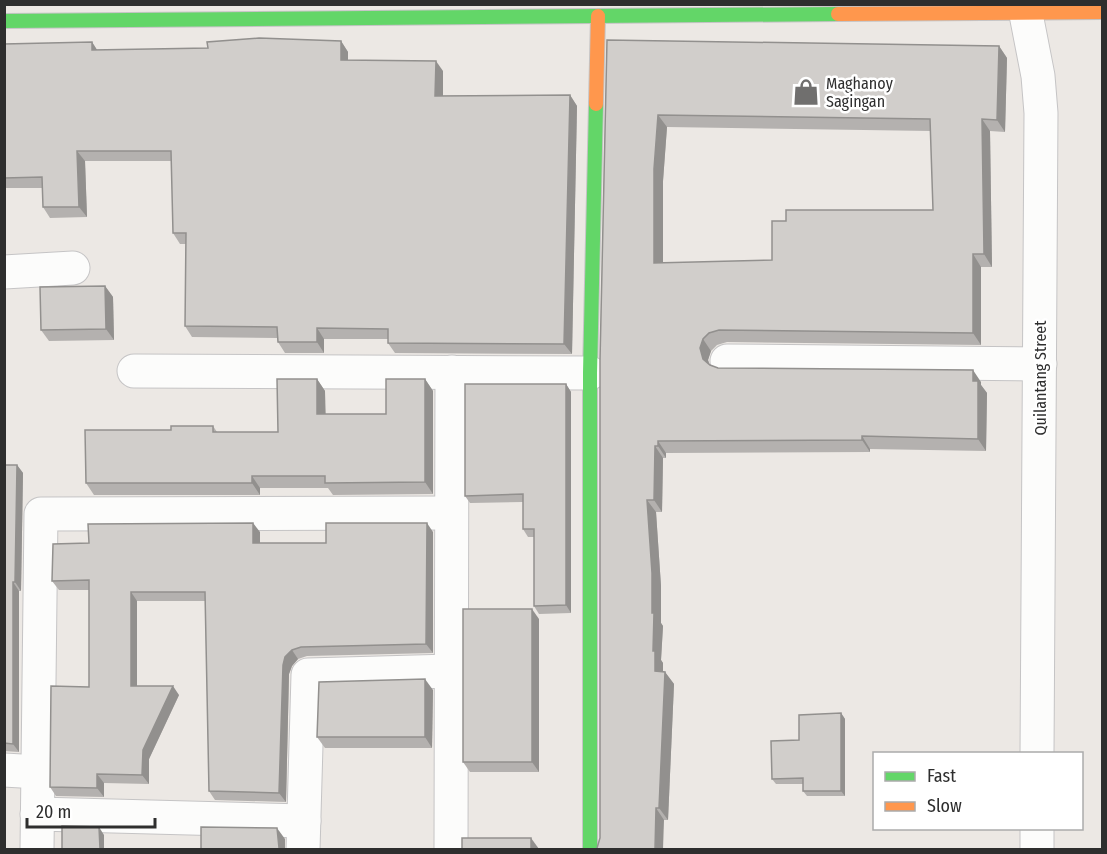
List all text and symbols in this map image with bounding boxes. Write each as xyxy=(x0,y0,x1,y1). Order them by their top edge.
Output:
place label: Maghanoy Sagingan xyxy=(826,74,894,111)
shop icon: Maghanoy Sagingan xyxy=(791,77,821,107)
street label: Quilantang Street xyxy=(1031,320,1050,435)
legend xyxy=(873,752,1083,830)
text: Fast xyxy=(927,765,956,787)
scale bar xyxy=(27,791,154,829)
text: Slow xyxy=(927,795,962,817)
text: 20 m xyxy=(36,801,71,823)

